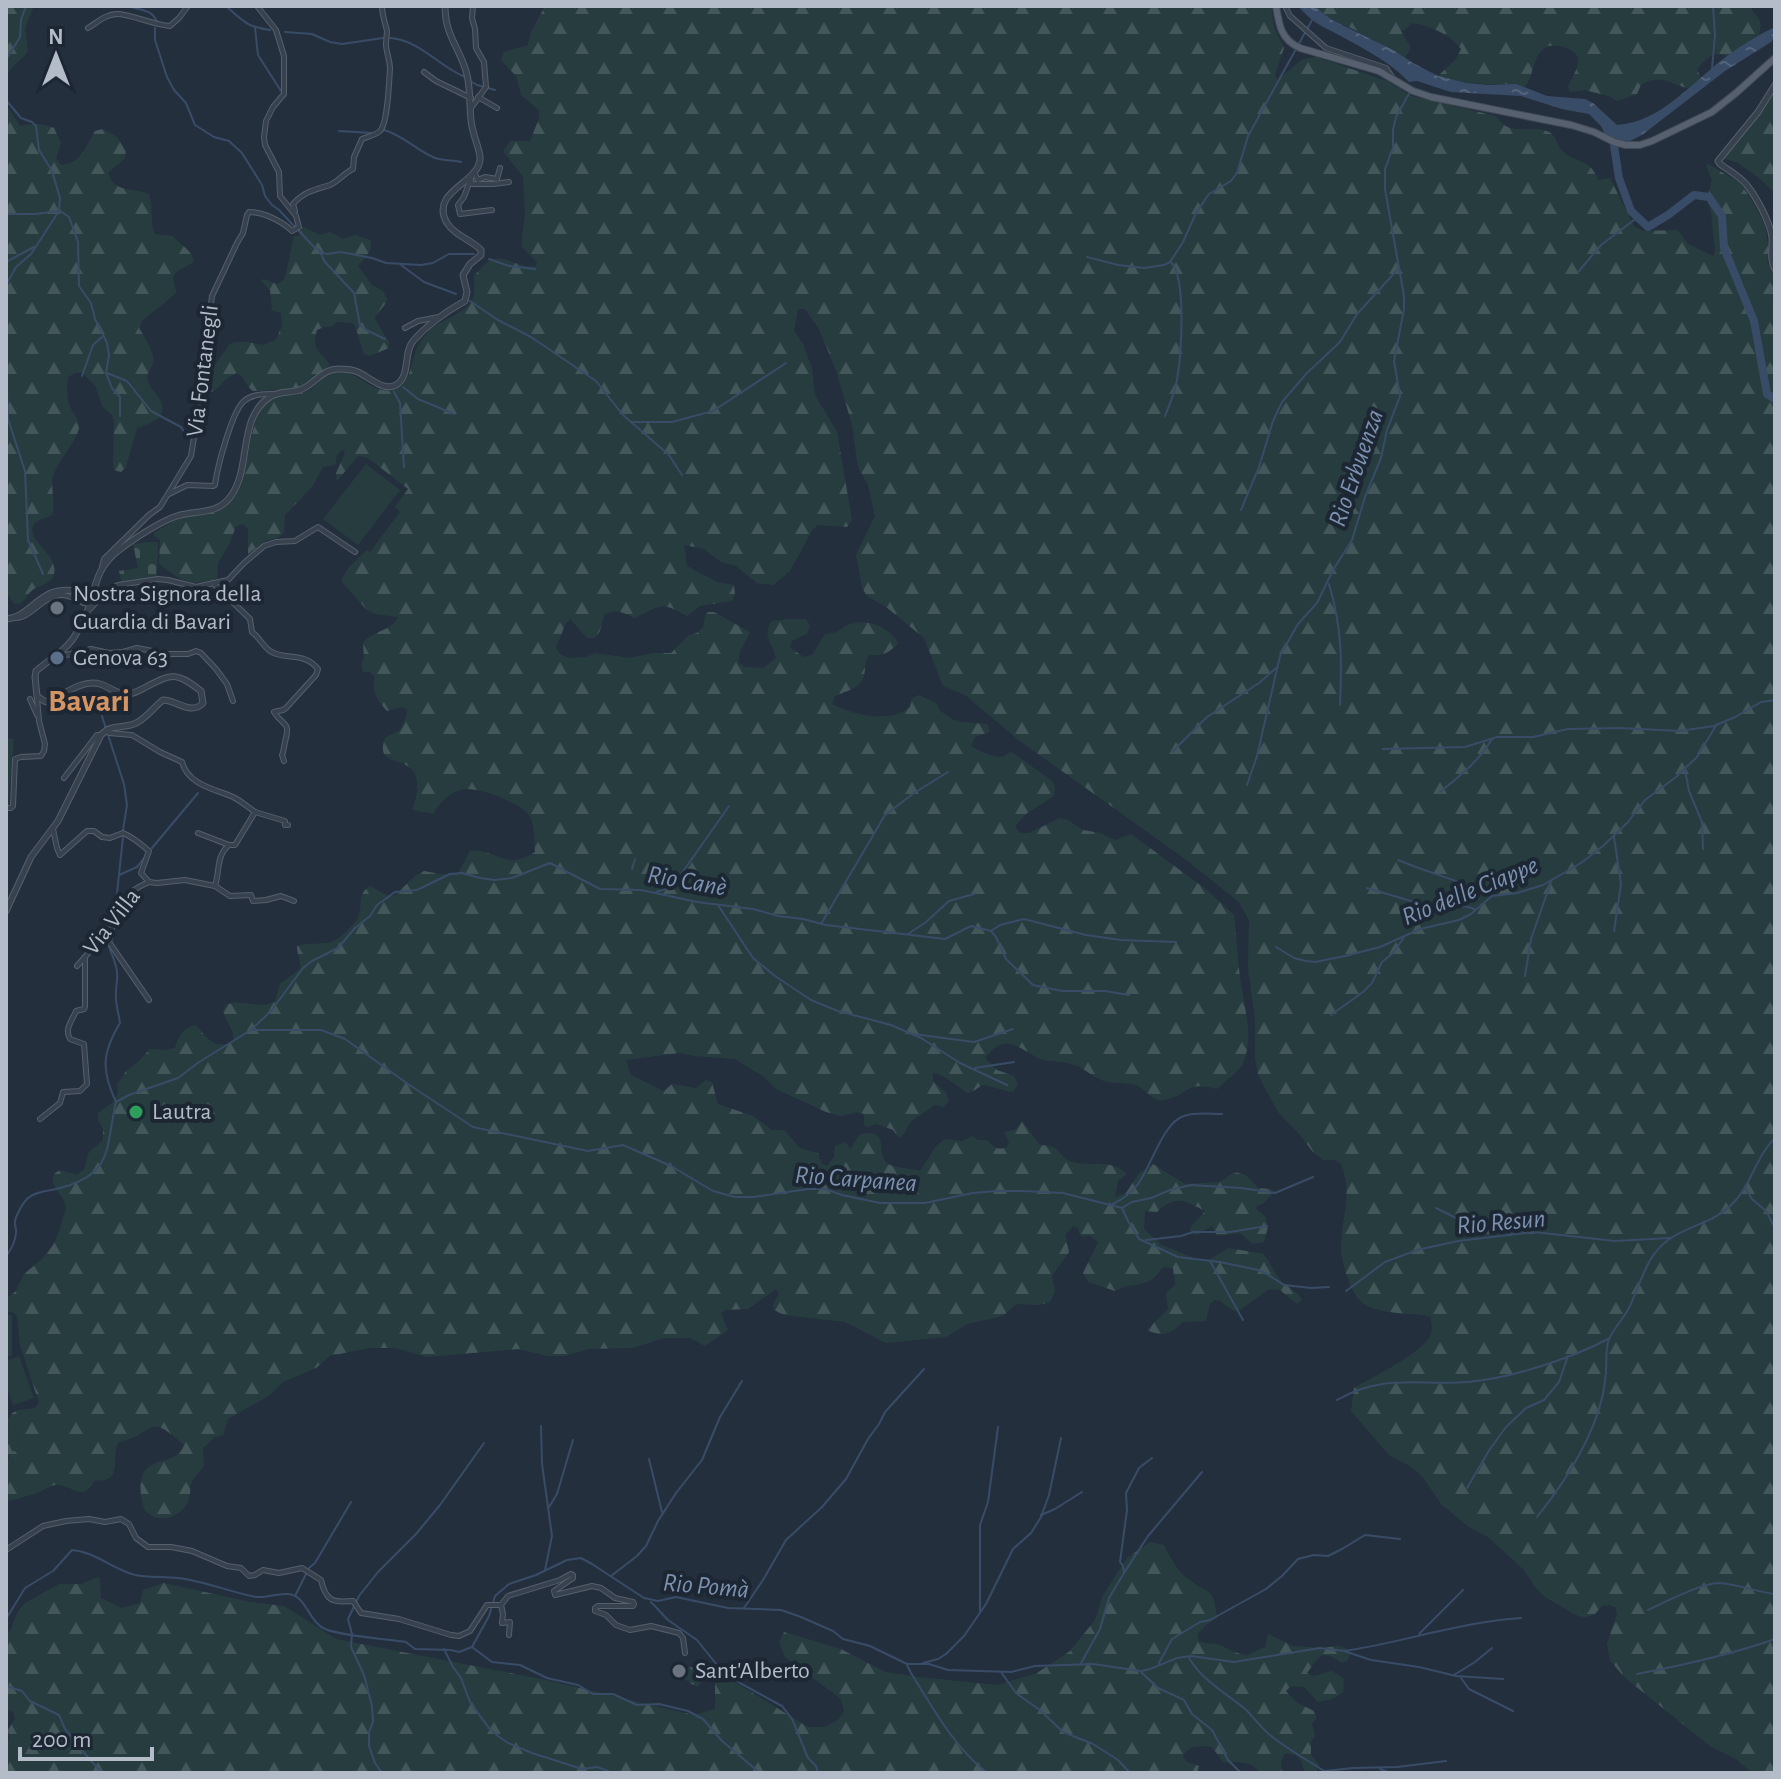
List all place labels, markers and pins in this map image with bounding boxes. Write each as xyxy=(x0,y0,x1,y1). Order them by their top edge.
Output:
place label: Nostra Signora della Guardia di Bavari xyxy=(73,582,262,634)
marker: Nostra Signora della Guardia di Bavari xyxy=(48,599,66,617)
place label: Genova 63 xyxy=(73,646,168,670)
marker: Genova 63 xyxy=(48,649,66,667)
place label: Lautra xyxy=(152,1100,212,1124)
marker: Lautra xyxy=(127,1103,145,1121)
place label: Sant'Alberto xyxy=(695,1659,810,1683)
marker: Sant'Alberto xyxy=(670,1662,688,1680)

